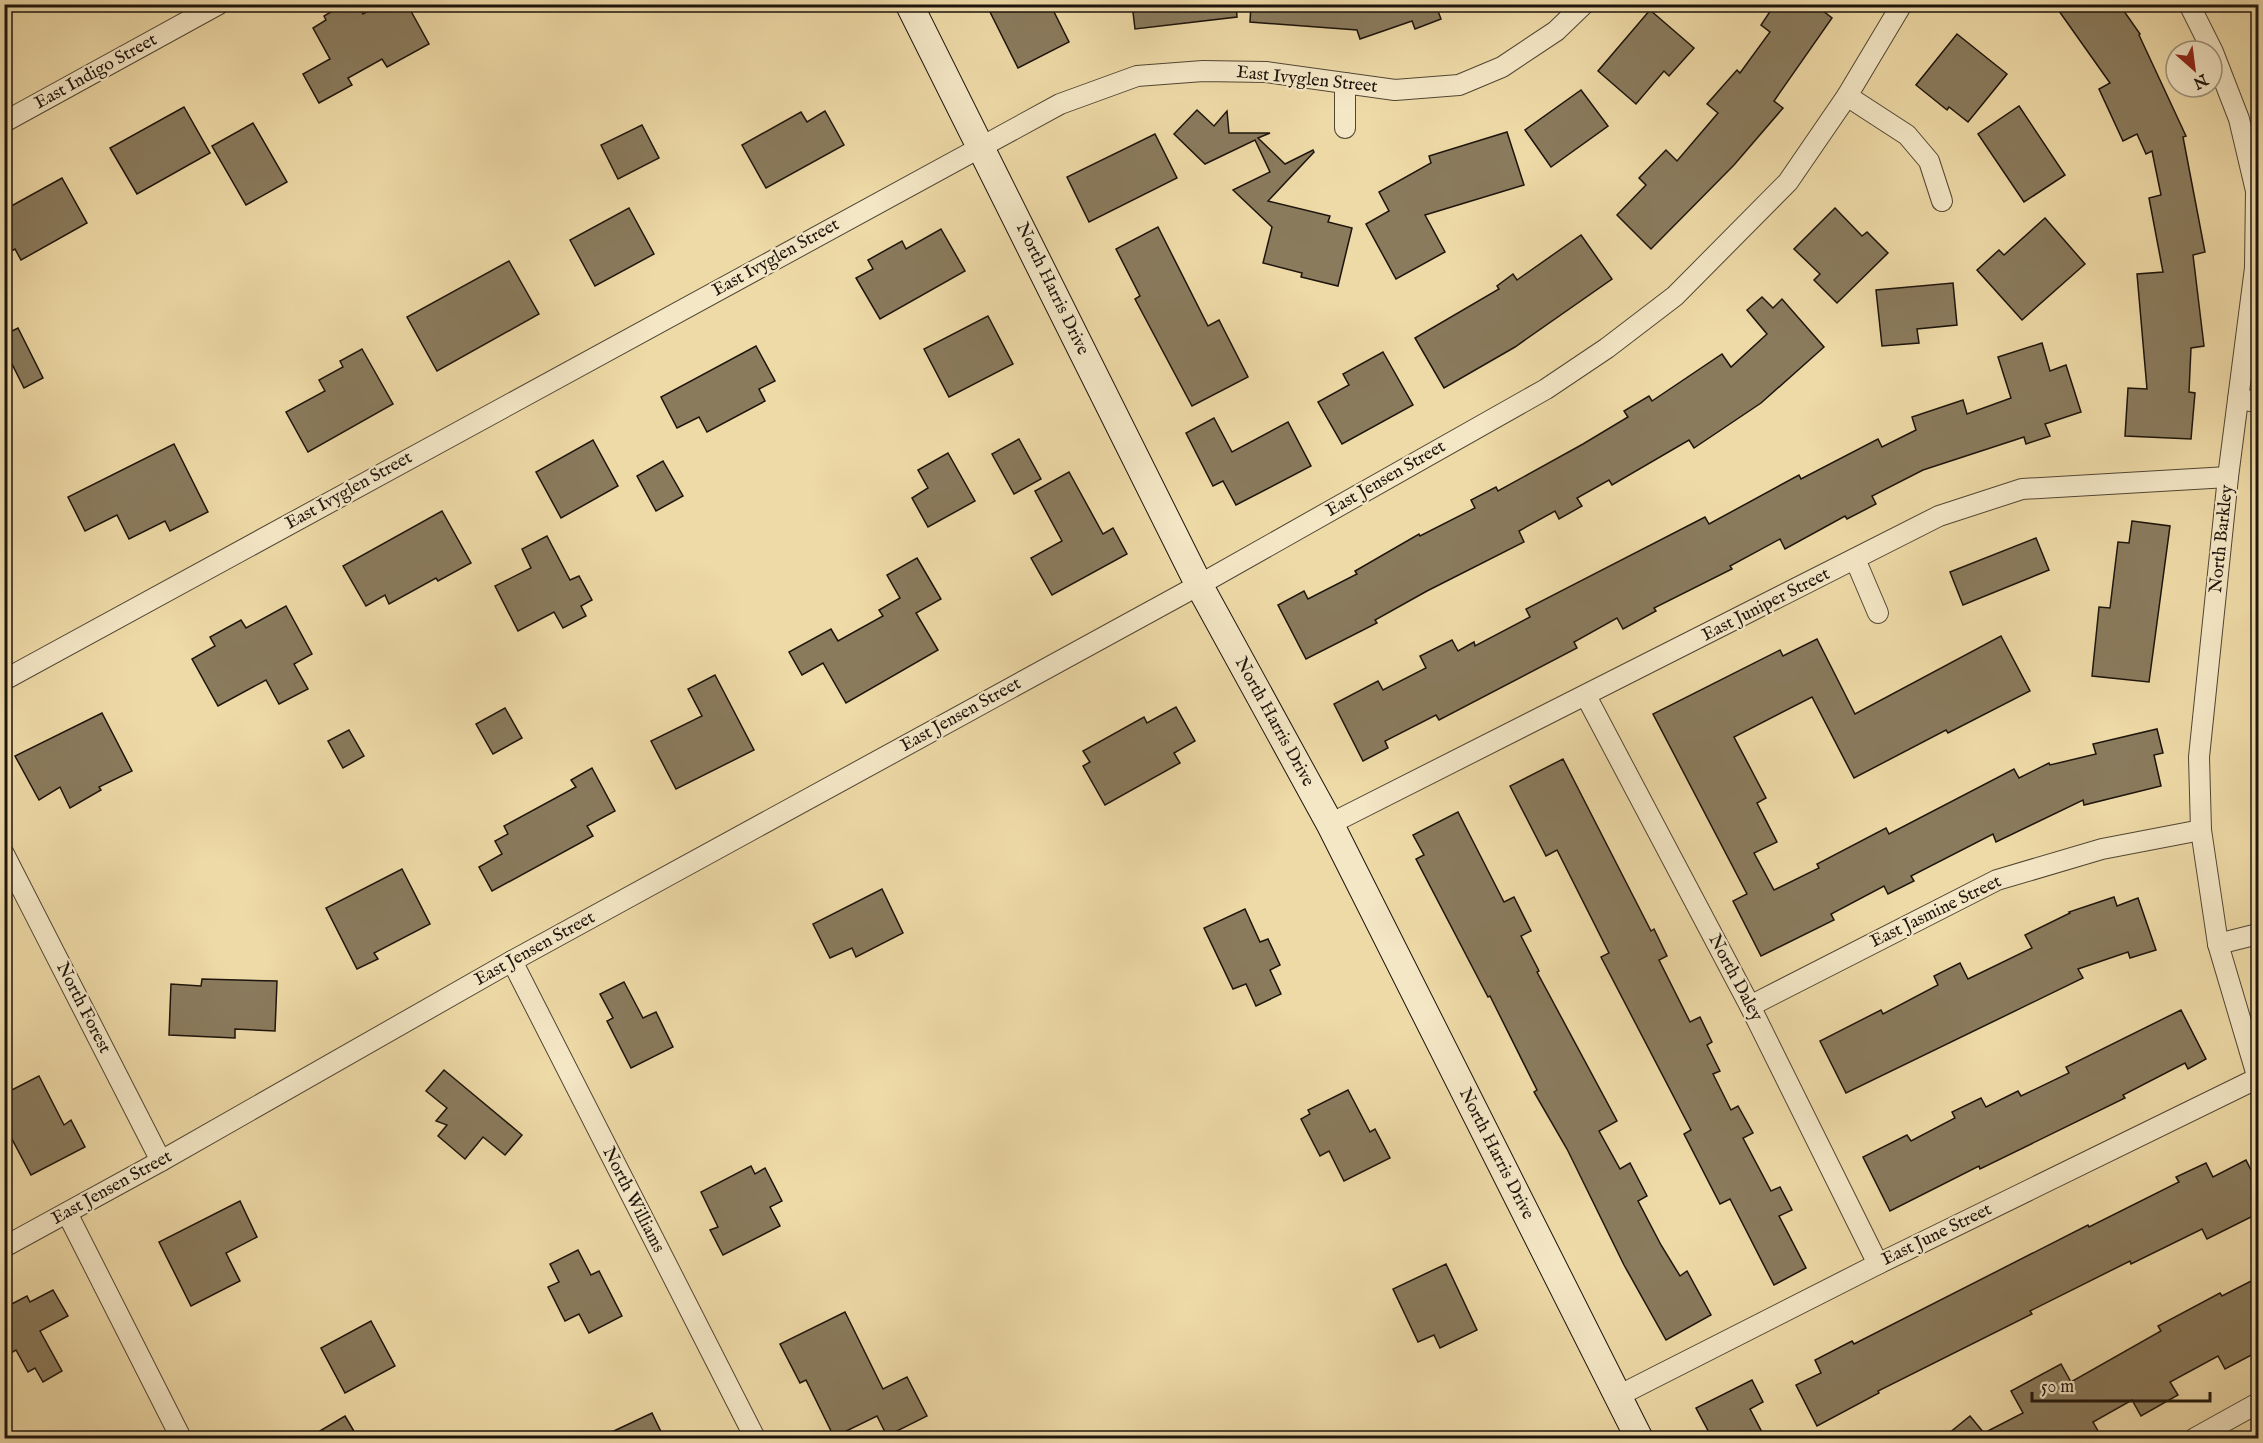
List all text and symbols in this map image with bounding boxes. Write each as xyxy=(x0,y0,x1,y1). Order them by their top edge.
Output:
street label: East Indigo Street xyxy=(31,29,161,115)
north arrow xyxy=(2164,39,2224,99)
street label: East Ivyglen Street xyxy=(1235,61,1379,99)
text: N xyxy=(2189,68,2212,93)
street label: East Ivyglen Street xyxy=(708,214,844,302)
street label: North Harris Drive xyxy=(1010,219,1094,359)
street label: East Jensen Street xyxy=(1322,435,1450,523)
street label: East Ivyglen Street xyxy=(281,447,417,535)
street label: North Barkley xyxy=(2205,484,2239,594)
street label: East Juniper Street xyxy=(1698,563,1834,647)
street label: North Harris Drive xyxy=(1229,653,1319,791)
street label: East Jensen Street xyxy=(897,672,1025,758)
street label: East Jasmine Street xyxy=(1867,870,2005,954)
street label: East Jensen Street xyxy=(471,906,599,992)
street label: North Daley xyxy=(1702,931,1768,1026)
street label: North Forest xyxy=(50,959,116,1057)
street label: North Harris Drive xyxy=(1453,1084,1539,1224)
street label: North Williams xyxy=(596,1143,670,1257)
street label: East Jensen Street xyxy=(48,1145,176,1231)
street label: East June Street xyxy=(1878,1198,1996,1272)
scale bar xyxy=(2032,1365,2210,1403)
text: 50 m xyxy=(2041,1376,2074,1399)

